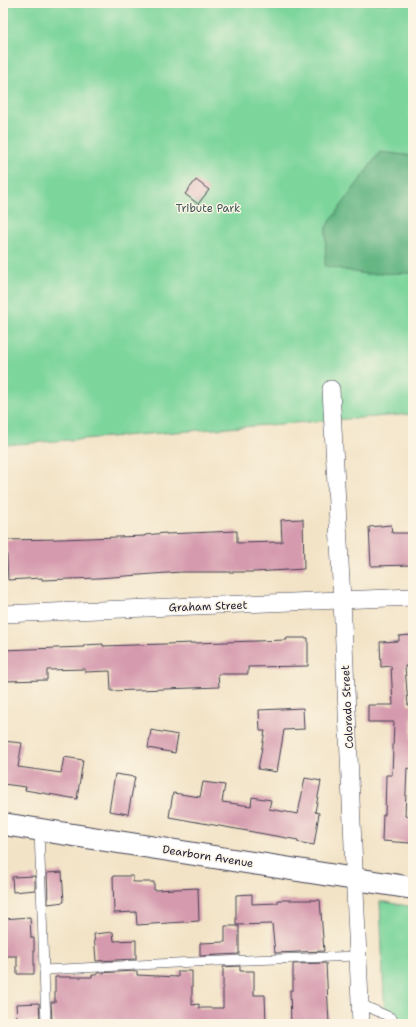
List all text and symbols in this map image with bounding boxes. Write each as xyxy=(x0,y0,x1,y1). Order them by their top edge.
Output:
park label: Tribute Park xyxy=(176,201,240,216)
street label: Graham Street xyxy=(168,598,248,615)
street label: Colorado Street xyxy=(338,665,357,749)
street label: Dearborn Avenue xyxy=(161,842,254,871)

